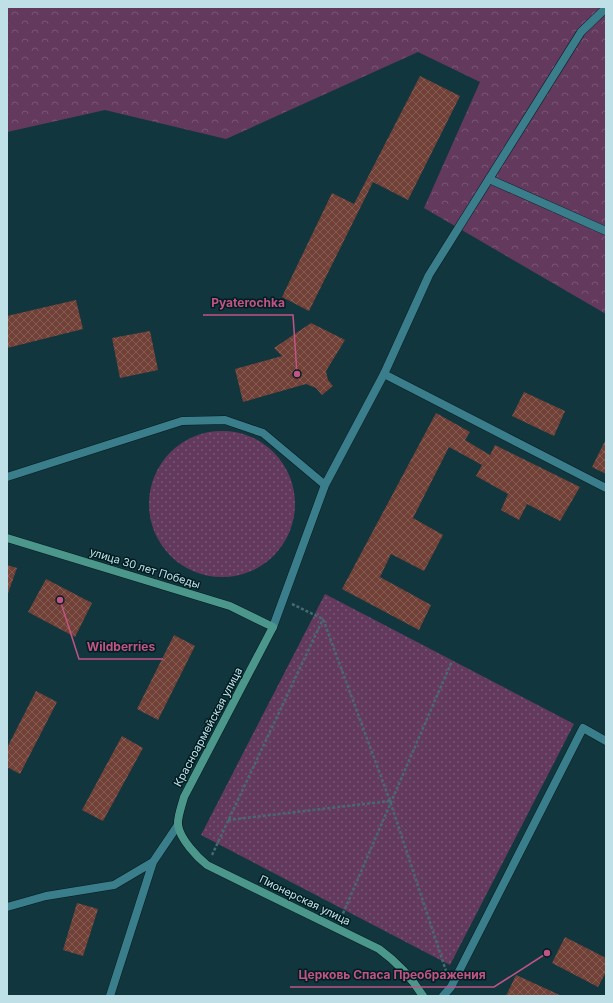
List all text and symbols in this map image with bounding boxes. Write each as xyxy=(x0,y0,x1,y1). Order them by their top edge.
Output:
callout: Pyaterochka xyxy=(203,291,293,315)
text: Pyaterochka xyxy=(211,295,285,310)
street label: улица 30 лет Победы xyxy=(88,545,202,591)
callout: Wildberries xyxy=(79,635,163,659)
text: Wildberries xyxy=(87,639,155,654)
street label: Красноармейская улица xyxy=(171,665,245,789)
street label: Пионерская улица xyxy=(257,872,353,928)
callout: Церковь Спаса Преображения xyxy=(290,963,494,987)
text: Церковь Спаса Преображения xyxy=(298,967,486,982)

